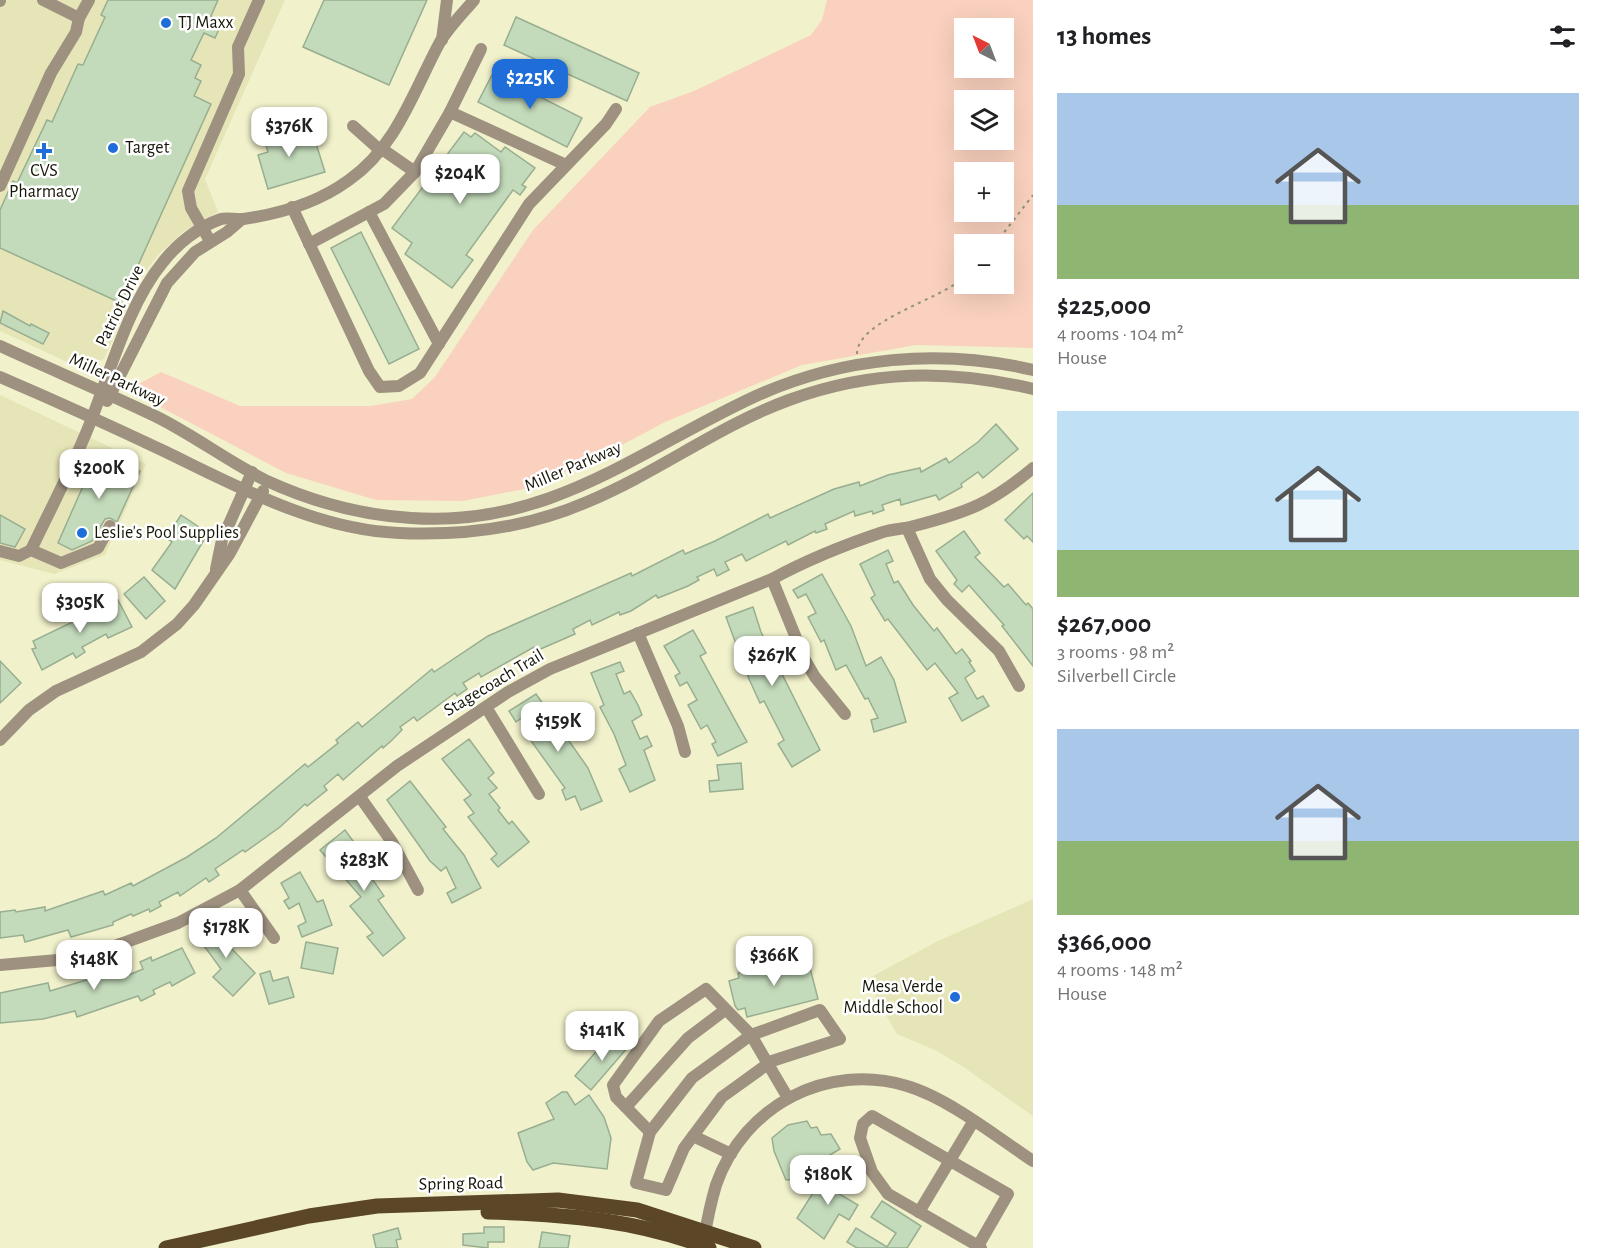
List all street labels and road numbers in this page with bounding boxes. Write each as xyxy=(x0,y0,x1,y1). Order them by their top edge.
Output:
street label: Patriot Drive xyxy=(93,262,147,350)
street label: Miller Parkway xyxy=(66,350,168,410)
street label: Miller Parkway xyxy=(522,438,624,495)
street label: Stagecoach Trail xyxy=(441,646,547,720)
street label: Spring Road xyxy=(419,1174,503,1194)

